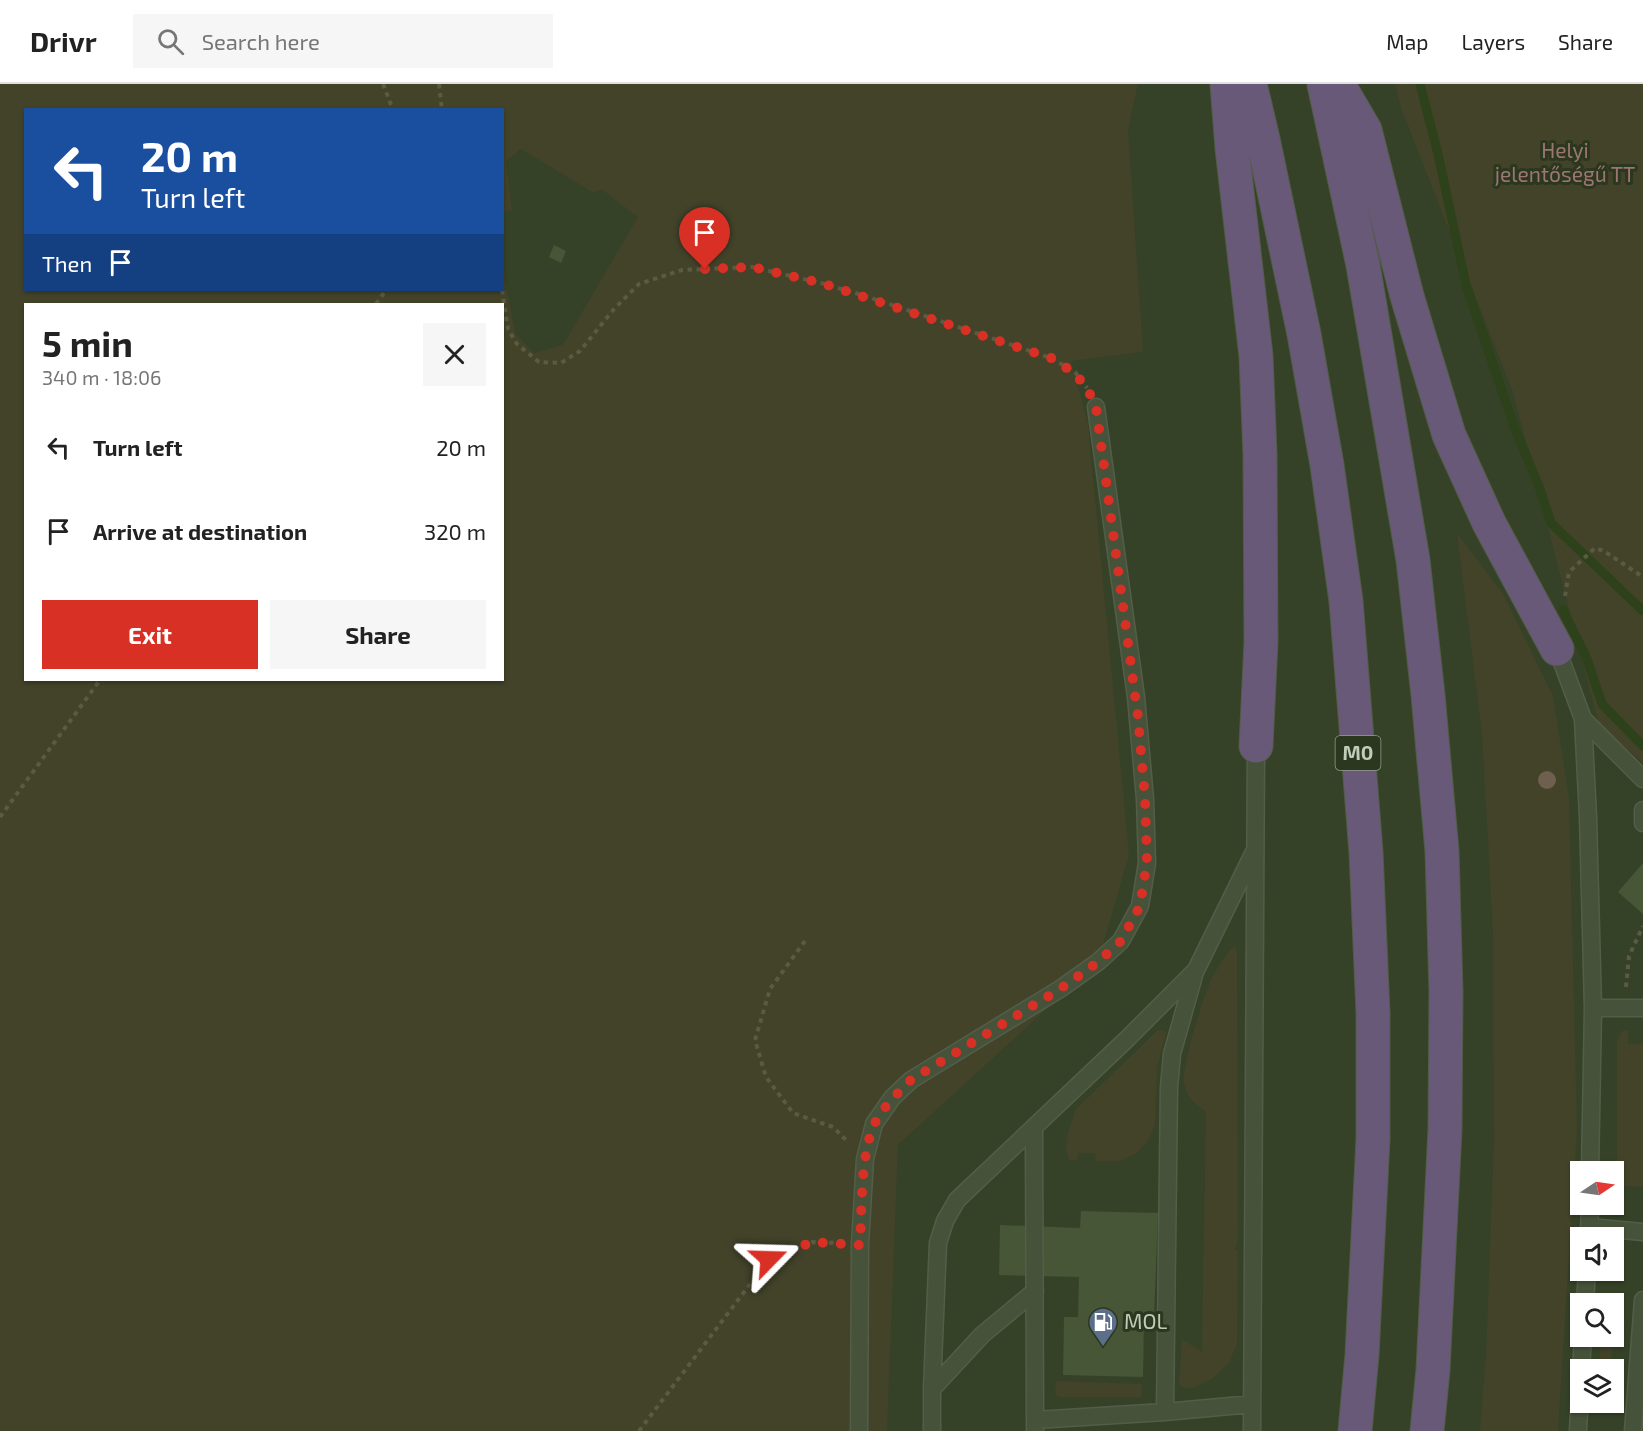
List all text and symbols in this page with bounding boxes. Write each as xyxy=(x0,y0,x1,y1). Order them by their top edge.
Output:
search box xyxy=(133,14,553,68)
text: Drivr xyxy=(30,24,97,58)
icon: search xyxy=(154,25,187,58)
text: Search here xyxy=(202,28,320,54)
text: Map xyxy=(1386,29,1428,54)
text: Layers xyxy=(1461,29,1525,54)
text: Share xyxy=(1558,29,1613,54)
text: 20 m xyxy=(141,130,238,180)
icon: left xyxy=(42,132,120,210)
park label: Helyi jelentőségű TT xyxy=(1495,137,1635,187)
text: Turn left xyxy=(141,181,245,213)
pin xyxy=(679,207,730,269)
icon: arrive xyxy=(688,216,721,249)
icon: arrive xyxy=(104,246,137,279)
text: Then xyxy=(42,250,92,276)
text: 5 min xyxy=(42,321,133,364)
button: close xyxy=(423,323,486,386)
text: 340 m · 18:06 xyxy=(42,365,161,389)
icon: left xyxy=(42,431,75,464)
text: Turn left xyxy=(93,434,182,460)
text: 20 m xyxy=(436,434,486,460)
icon: arrive xyxy=(42,515,75,548)
text: Arrive at destination xyxy=(93,518,307,544)
text: 320 m xyxy=(424,518,486,544)
button: Exit xyxy=(42,600,258,669)
button: Share xyxy=(270,600,486,669)
road number: M0 xyxy=(1336,736,1380,770)
north arrow xyxy=(1570,1161,1624,1215)
map controls xyxy=(1570,1161,1624,1413)
position arrow xyxy=(737,1227,801,1291)
button: sound xyxy=(1570,1227,1624,1281)
button: search xyxy=(1570,1293,1624,1347)
fuel station icon: MOL xyxy=(1087,1306,1119,1348)
place label: MOL xyxy=(1124,1308,1167,1333)
button: layers xyxy=(1570,1359,1624,1413)

